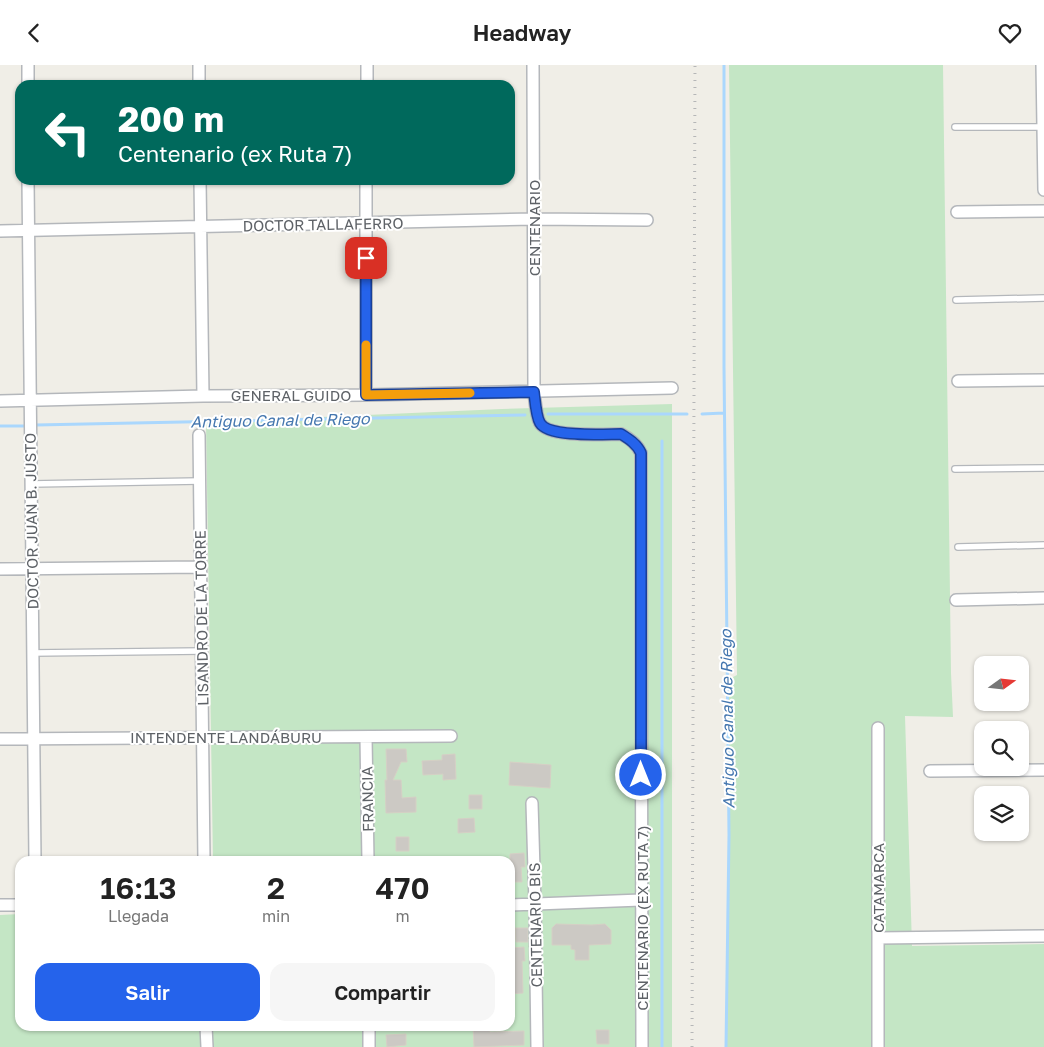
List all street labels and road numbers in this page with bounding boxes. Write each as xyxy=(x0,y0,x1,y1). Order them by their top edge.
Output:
street label: CENTENARIO xyxy=(525,180,543,276)
street label: DOCTOR TALLAFERRO xyxy=(242,214,404,234)
street label: GENERAL GUIDO xyxy=(231,386,351,404)
street label: DOCTOR JUAN B. JUSTO xyxy=(20,433,42,609)
street label: LISANDRO DE LA TORRE xyxy=(190,530,212,706)
street label: INTENDENTE LANDÁBURU xyxy=(130,728,322,746)
street label: FRANCIA xyxy=(357,766,377,832)
street label: CENTENARIO (EX RUTA 7) xyxy=(633,825,651,1011)
street label: CATAMARCA xyxy=(869,843,887,933)
street label: CENTENARIO BIS xyxy=(525,862,545,988)

